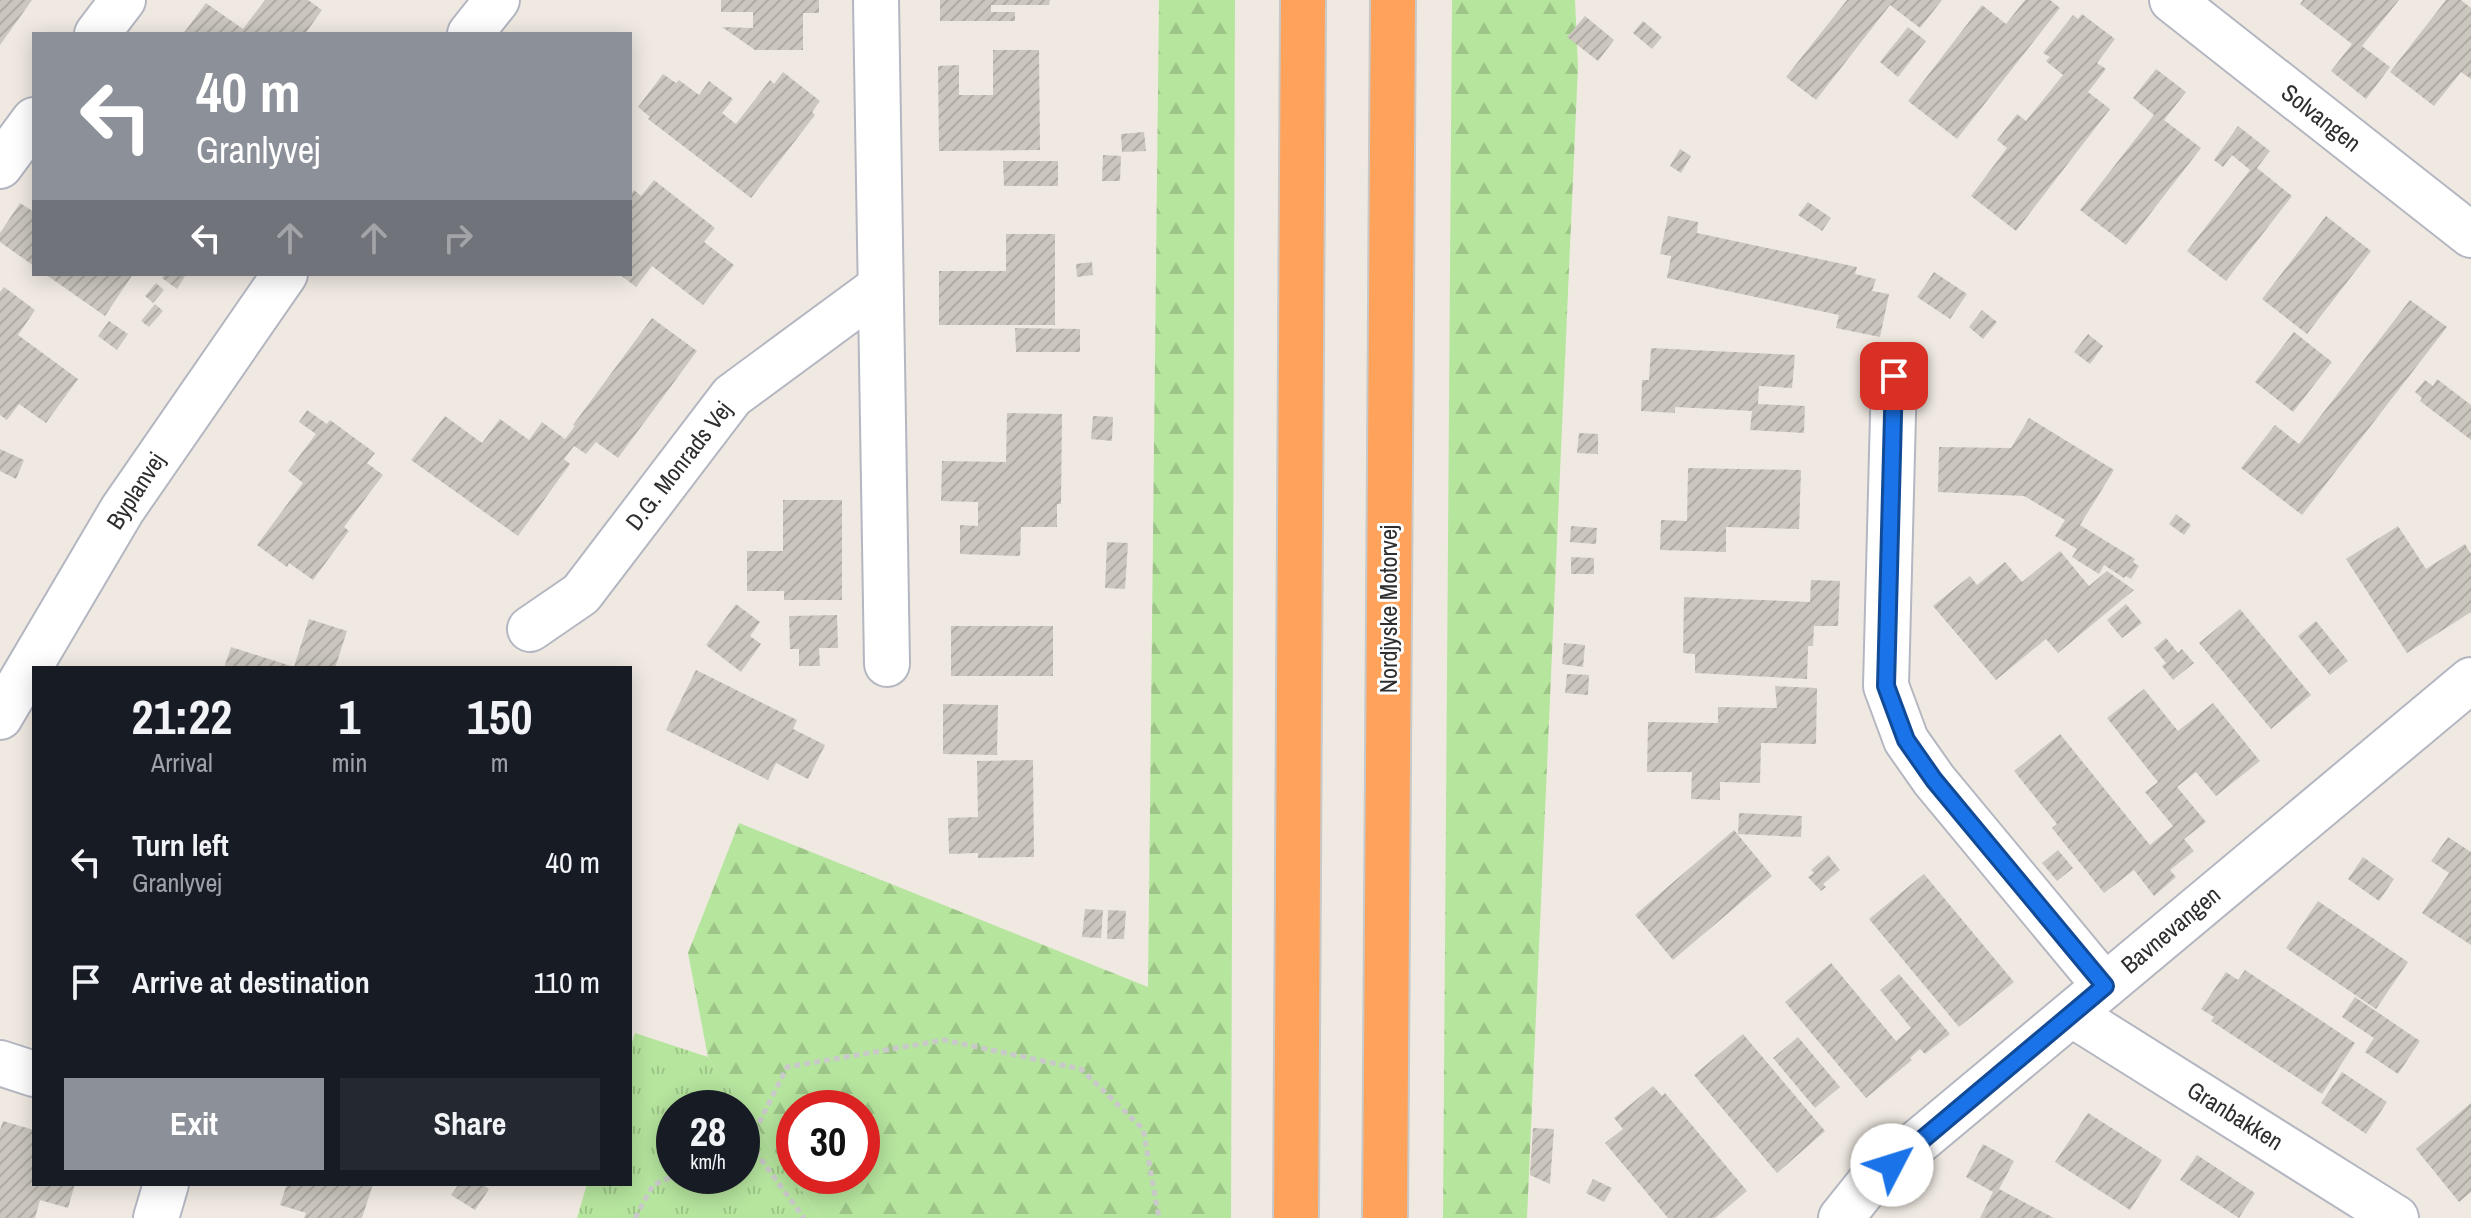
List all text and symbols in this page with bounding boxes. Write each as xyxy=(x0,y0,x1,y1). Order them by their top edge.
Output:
text: 40 m xyxy=(196,54,301,129)
icon: left xyxy=(64,64,168,168)
street label: Solvangen xyxy=(2275,76,2368,158)
text: Granlyvej xyxy=(196,126,321,174)
icon: left xyxy=(184,216,228,260)
icon: ahead xyxy=(268,216,312,260)
icon: ahead xyxy=(352,216,396,260)
icon: right xyxy=(436,216,480,260)
pin xyxy=(1860,342,1928,410)
icon: arrive xyxy=(1872,354,1916,398)
street label: D.G. Monrads Vej xyxy=(618,394,739,536)
street label: Byplanvej xyxy=(99,446,172,535)
street label: Nordjyske Motorvej xyxy=(1372,525,1404,693)
text: 21:22 xyxy=(132,684,232,749)
text: 1 xyxy=(339,684,360,749)
text: 150 xyxy=(467,684,532,749)
text: Arrival xyxy=(151,745,213,780)
text: min xyxy=(332,745,367,780)
text: m xyxy=(491,745,509,780)
text: Turn left xyxy=(132,825,229,865)
icon: left xyxy=(64,840,108,884)
text: 40 m xyxy=(545,842,600,882)
text: Granlyvej xyxy=(132,865,222,900)
street label: Bavnevangen xyxy=(2114,878,2227,980)
icon: arrive xyxy=(64,960,108,1004)
text: Arrive at destination xyxy=(132,962,370,1002)
text: 110 m xyxy=(533,962,600,1002)
street label: Granbakken xyxy=(2182,1073,2289,1157)
button: Exit xyxy=(64,1078,324,1170)
button: Share xyxy=(340,1078,600,1170)
speed limit sign: 30 xyxy=(776,1090,880,1194)
text: 28 xyxy=(690,1105,726,1158)
position arrow xyxy=(1850,1123,1934,1207)
text: km/h xyxy=(690,1148,726,1175)

